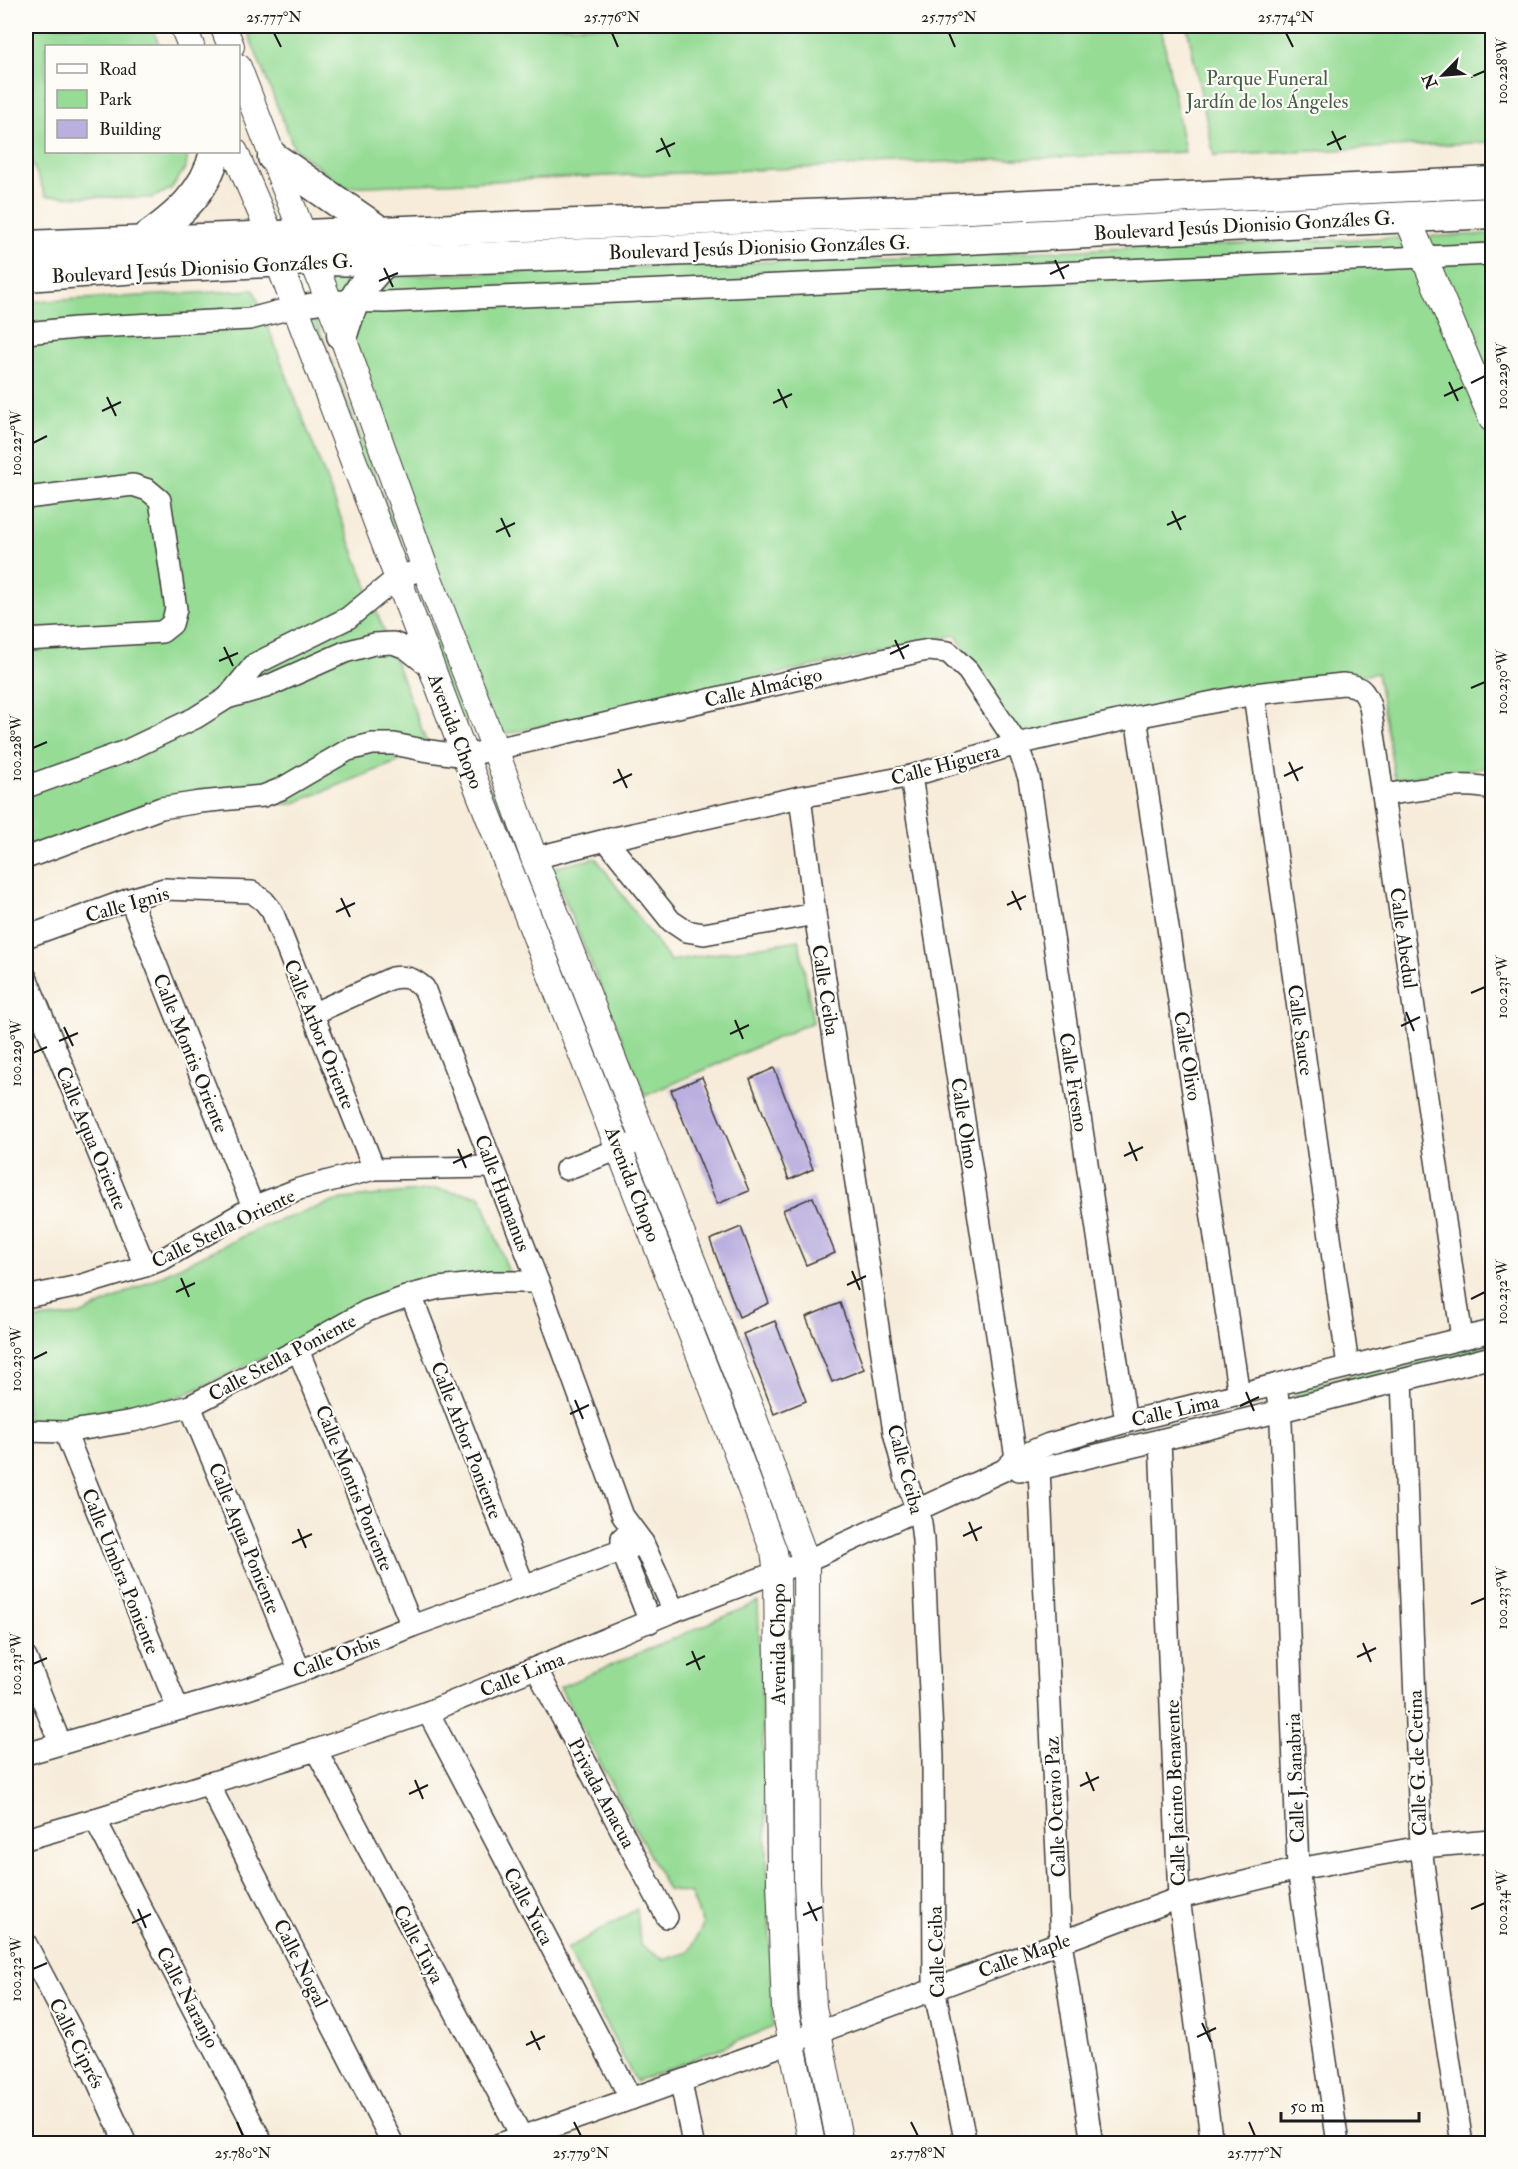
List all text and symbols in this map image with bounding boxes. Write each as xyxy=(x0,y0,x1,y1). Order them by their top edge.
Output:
text: 25.777°N xyxy=(246,8,302,27)
text: 25.776°N xyxy=(584,8,641,27)
text: 25.775°N xyxy=(921,8,977,27)
text: 25.774°N xyxy=(1258,8,1315,27)
text: 100.228°W xyxy=(1493,37,1512,104)
legend xyxy=(45,45,240,153)
north arrow xyxy=(1413,45,1473,105)
text: Road xyxy=(99,58,137,81)
park label: Parque Funeral Jardín de los Ángeles xyxy=(1185,66,1348,114)
text: N xyxy=(1418,70,1443,93)
text: Park xyxy=(99,88,132,111)
text: Building xyxy=(99,118,162,141)
street label: Boulevard Jesús Dionisio Gonzáles G. xyxy=(1093,205,1395,246)
street label: Boulevard Jesús Dionisio Gonzáles G. xyxy=(608,230,910,265)
street label: Boulevard Jesús Dionisio Gonzáles G. xyxy=(51,248,353,289)
text: 100.229°W xyxy=(1493,342,1512,410)
text: 100.227°W xyxy=(7,409,26,476)
text: 100.230°W xyxy=(1493,649,1512,715)
street label: Calle Almácigo xyxy=(702,662,824,713)
street label: Avenida Chopo xyxy=(421,669,489,793)
text: 100.228°W xyxy=(7,714,26,781)
street label: Calle Higuera xyxy=(888,738,1003,791)
street label: Calle Ignis xyxy=(82,881,172,928)
street label: Calle Abedul xyxy=(1384,886,1423,990)
street label: Calle Ceiba xyxy=(806,943,845,1038)
text: 100.231°W xyxy=(1493,955,1512,1018)
street label: Calle Arbor Oriente xyxy=(278,956,361,1113)
street label: Calle Montis Oriente xyxy=(147,970,234,1136)
street label: Calle Sauce xyxy=(1282,983,1319,1077)
street label: Calle Olivo xyxy=(1168,1010,1207,1103)
text: 100.229°W xyxy=(7,1019,26,1087)
street label: Calle Fresno xyxy=(1053,1031,1094,1133)
street label: Calle Aqua Oriente xyxy=(50,1063,133,1214)
street label: Calle Olmo xyxy=(945,1076,984,1170)
street label: Avenida Chopo xyxy=(598,1122,666,1246)
street label: Calle Humanus xyxy=(469,1131,536,1255)
street label: Calle Stella Oriente xyxy=(147,1183,299,1274)
text: 100.232°W xyxy=(1493,1259,1512,1325)
street label: Calle Stella Poniente xyxy=(204,1308,360,1407)
text: 100.230°W xyxy=(7,1326,26,1392)
street label: Calle Arbor Poniente xyxy=(425,1358,508,1522)
street label: Calle Lima xyxy=(1129,1388,1222,1433)
street label: Calle Montis Poniente xyxy=(310,1401,399,1575)
street label: Calle Ceiba xyxy=(882,1422,930,1517)
street label: Calle Aqua Poniente xyxy=(203,1459,286,1618)
street label: Calle Umbra Poniente xyxy=(76,1485,165,1658)
text: 100.233°W xyxy=(1493,1566,1512,1630)
street label: Avenida Chopo xyxy=(766,1583,792,1706)
street label: Calle Orbis xyxy=(289,1628,383,1684)
text: 100.231°W xyxy=(7,1632,26,1695)
street label: Calle Lima xyxy=(476,1646,569,1703)
street label: Calle G. de Cetina xyxy=(1402,1689,1433,1836)
street label: Calle Jacinto Benavente xyxy=(1160,1699,1191,1887)
street label: Calle J. Sanabria xyxy=(1281,1712,1310,1843)
street label: Privada Anacua xyxy=(562,1734,641,1853)
street label: Calle Octavio Paz xyxy=(1039,1736,1072,1878)
street label: Calle Yuca xyxy=(498,1863,560,1950)
text: 100.234°W xyxy=(1493,1870,1512,1936)
street label: Calle Tuya xyxy=(387,1901,450,1989)
street label: Calle Ceiba xyxy=(922,1905,951,1998)
street label: Calle Nogal xyxy=(268,1915,333,2012)
street label: Calle Maple xyxy=(975,1927,1074,1985)
text: 100.232°W xyxy=(7,1936,26,2002)
street label: Calle Naranjo xyxy=(150,1942,225,2052)
street label: Calle Ciprés xyxy=(42,1994,110,2093)
scale bar xyxy=(1281,2085,1419,2123)
text: 50 m xyxy=(1290,2095,1325,2118)
text: 25.780°N xyxy=(215,2144,272,2163)
text: 25.779°N xyxy=(553,2144,610,2163)
text: 25.778°N xyxy=(890,2144,946,2163)
text: 25.777°N xyxy=(1227,2144,1283,2163)

